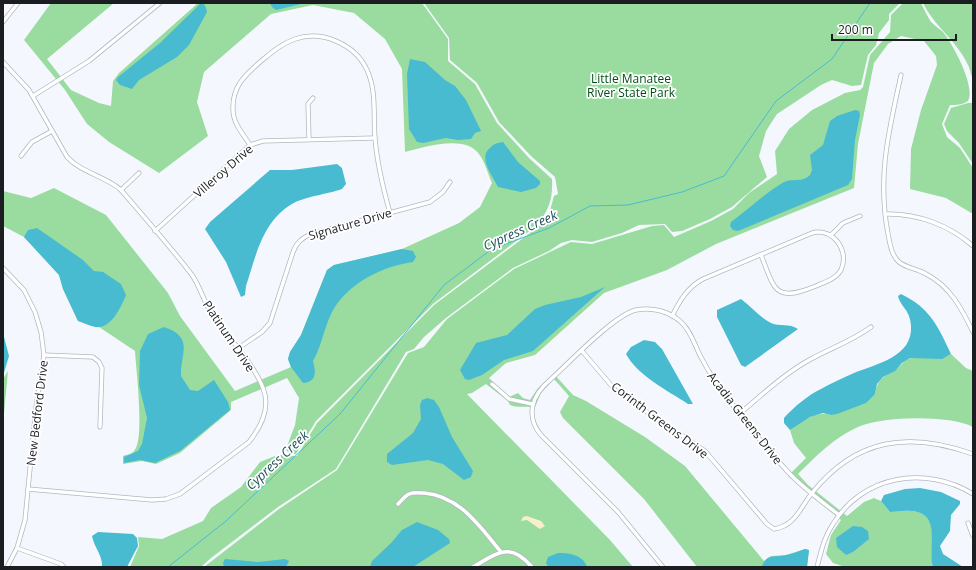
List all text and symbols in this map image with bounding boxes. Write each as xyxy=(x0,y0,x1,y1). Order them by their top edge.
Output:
scale bar xyxy=(832,16,956,42)
text: 200 m xyxy=(838,21,873,38)
park label: Little Manatee River State Park xyxy=(587,70,676,101)
street label: Villeroy Drive xyxy=(190,140,257,202)
street label: Signature Drive xyxy=(306,204,394,244)
water label: Cypress Creek xyxy=(480,205,561,254)
street label: Platinum Drive xyxy=(199,297,259,375)
street label: New Bedford Drive xyxy=(22,359,52,467)
street label: Acadia Greens Drive xyxy=(704,368,787,468)
street label: Corinth Greens Drive xyxy=(608,378,712,462)
water label: Cypress Creek xyxy=(242,426,313,494)

